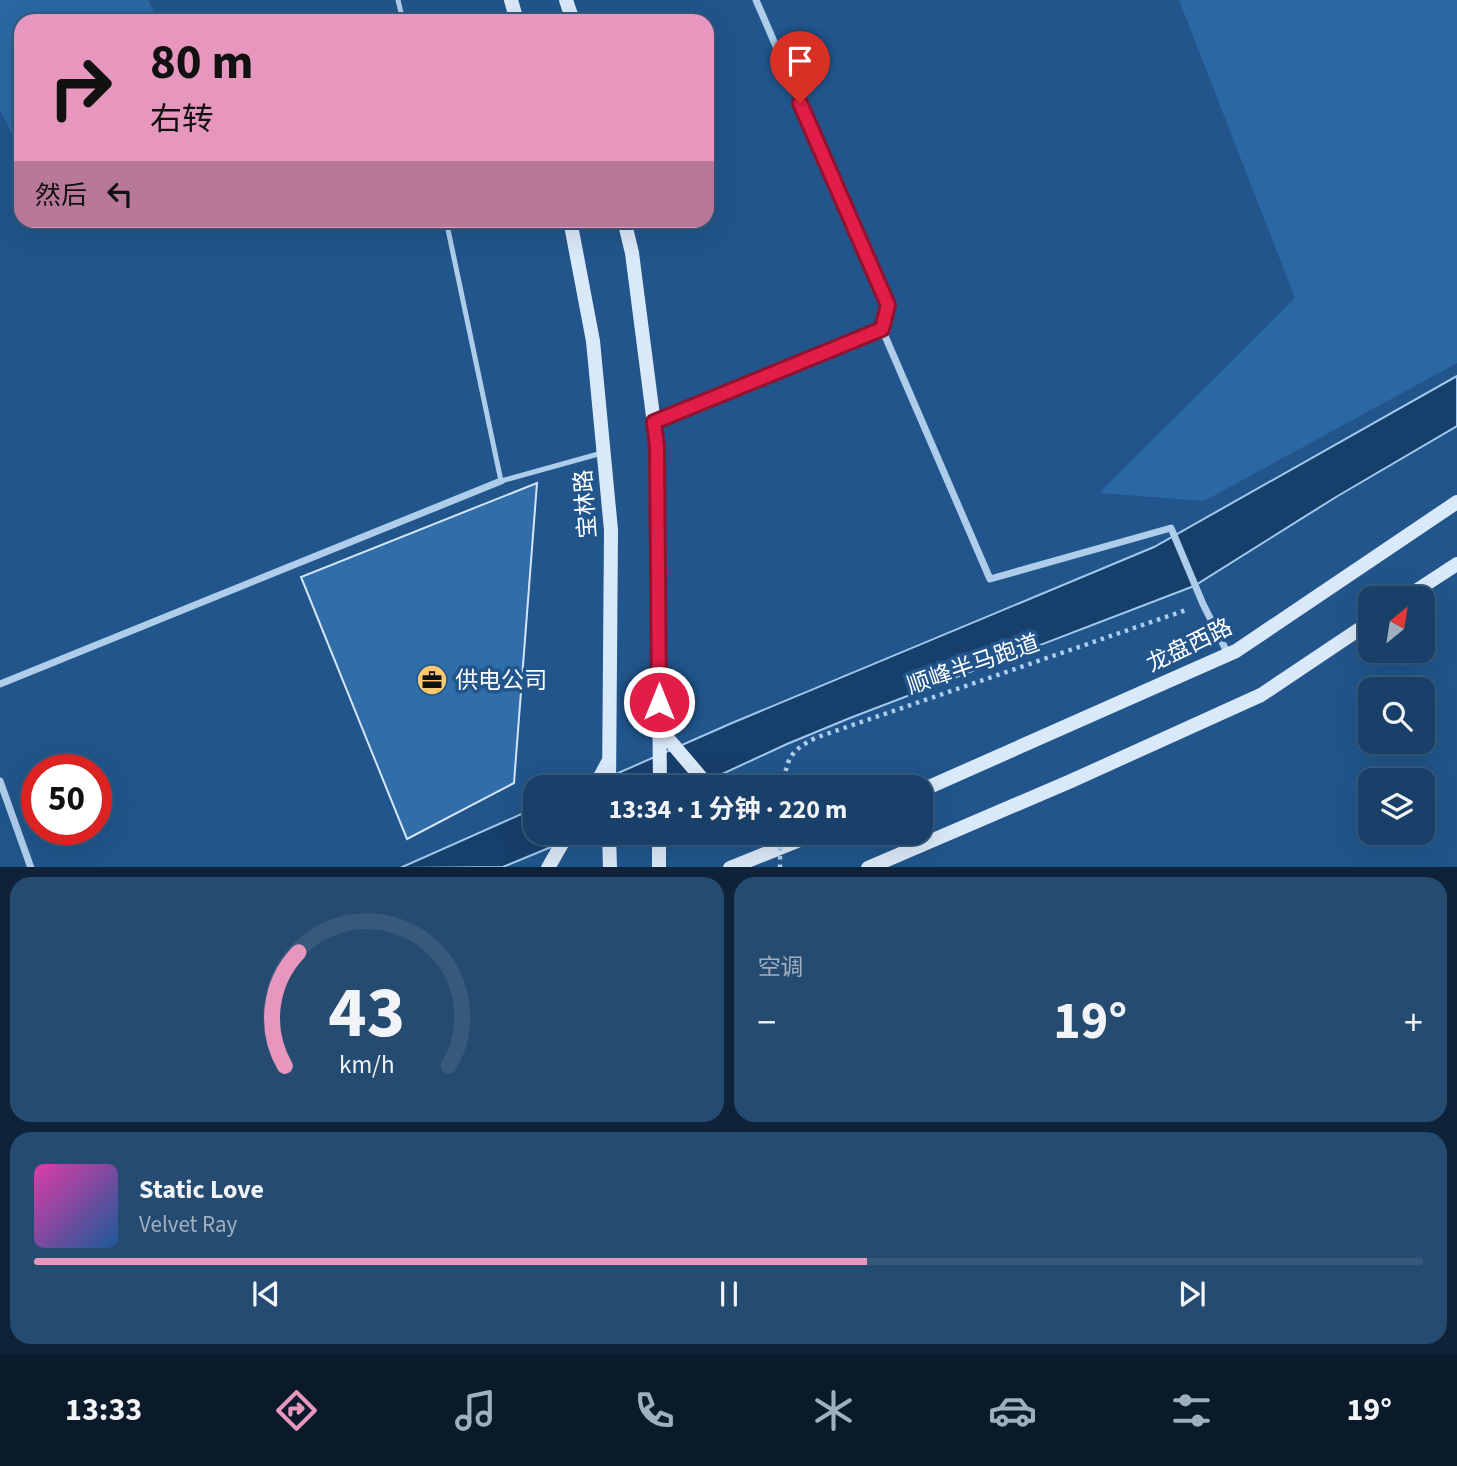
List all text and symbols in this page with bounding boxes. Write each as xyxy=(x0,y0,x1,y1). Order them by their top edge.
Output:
text: 80 m xyxy=(150,28,254,98)
pin xyxy=(770,31,830,103)
icon: right xyxy=(35,42,126,133)
icon: arrive xyxy=(781,42,819,80)
text: 右转 xyxy=(150,97,214,143)
icon: left xyxy=(101,175,139,213)
text: 然后 xyxy=(35,177,87,214)
street label: 宝林路 xyxy=(567,468,604,540)
north arrow xyxy=(1358,586,1435,663)
map controls xyxy=(1358,586,1435,845)
street label: 龙盘西路 xyxy=(1141,610,1238,680)
street label: 顺峰半马跑道 xyxy=(903,626,1044,703)
office icon: 供电公司 xyxy=(415,663,449,697)
place label: 供电公司 xyxy=(455,664,547,697)
position arrow xyxy=(622,665,696,739)
button: search xyxy=(1358,677,1435,754)
speed limit sign: 50 xyxy=(21,754,112,845)
button: layers xyxy=(1358,768,1435,845)
text: 13:34 · 1 分钟 · 220 m xyxy=(609,791,847,828)
text: 空调 xyxy=(758,951,804,984)
text: 43 xyxy=(328,961,405,1065)
text: 19° xyxy=(1053,985,1127,1059)
text: − xyxy=(758,996,776,1050)
text: + xyxy=(1404,996,1423,1050)
text: km/h xyxy=(339,1046,395,1082)
text: Static Love xyxy=(139,1171,264,1208)
text: Velvet Ray xyxy=(139,1208,237,1241)
icon: previous xyxy=(247,1275,285,1313)
icon: pause xyxy=(710,1275,748,1313)
icon: next xyxy=(1173,1275,1211,1313)
icon: directions xyxy=(272,1386,321,1435)
icon: music xyxy=(451,1386,500,1435)
icon: phone xyxy=(630,1386,679,1435)
icon: climate xyxy=(809,1386,858,1435)
icon: car xyxy=(988,1386,1037,1435)
icon: filters xyxy=(1167,1386,1216,1435)
text: 13:33 xyxy=(65,1387,142,1433)
text: 19° xyxy=(1346,1387,1392,1433)

